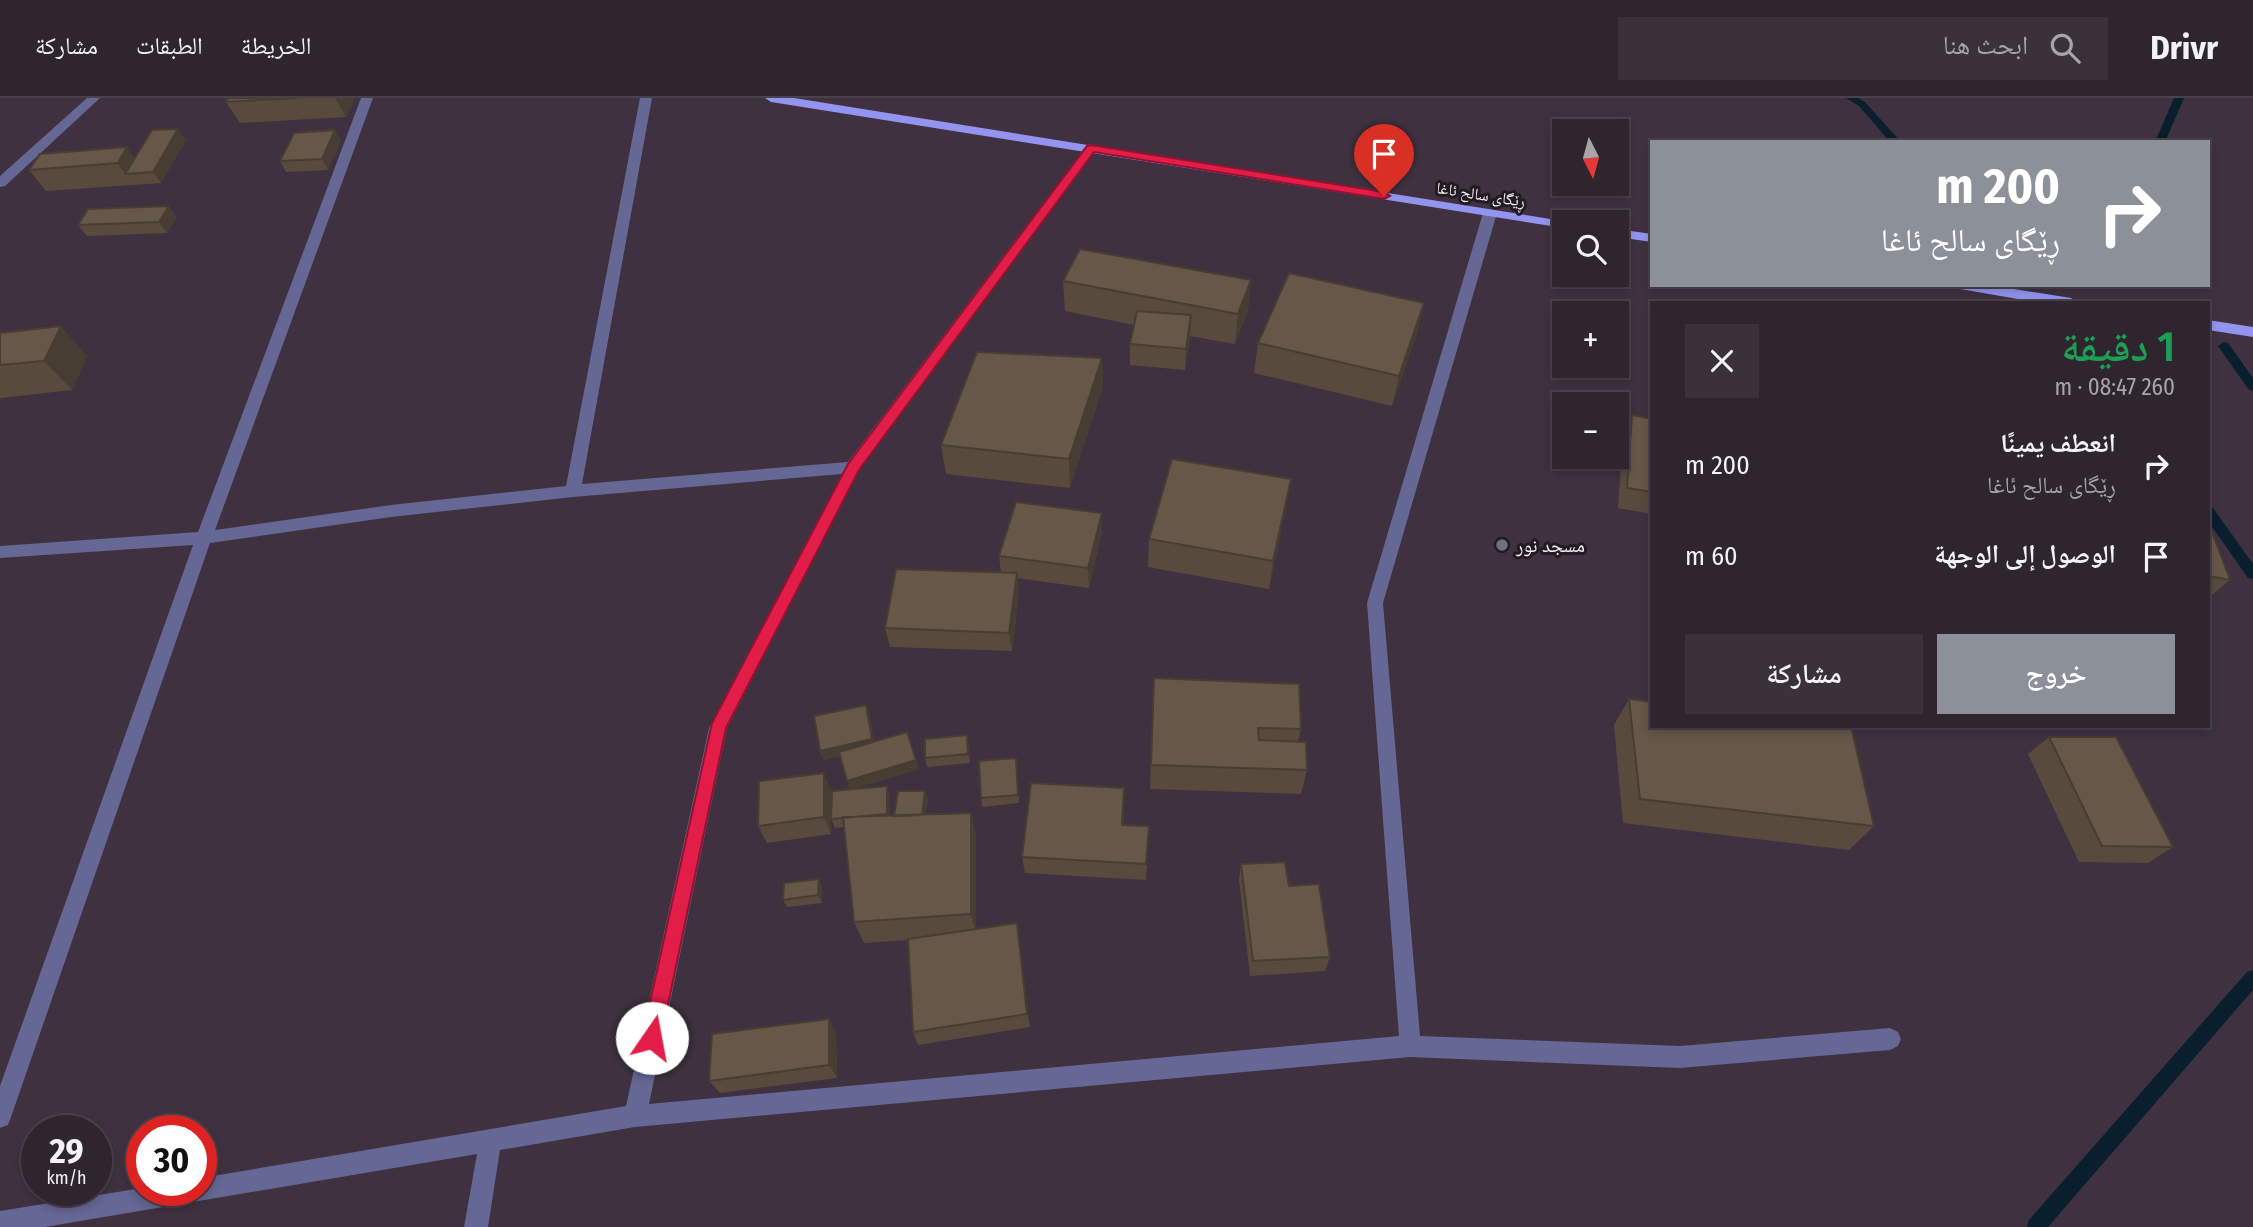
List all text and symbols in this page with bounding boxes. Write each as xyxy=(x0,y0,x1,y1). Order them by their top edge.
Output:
search box xyxy=(1618,17,2108,80)
text: Drivr xyxy=(2150,28,2218,68)
icon: search xyxy=(2046,29,2084,67)
text: ابحث هنا xyxy=(1943,30,2028,61)
text: مشاركة xyxy=(35,32,98,60)
text: الطبقات xyxy=(136,32,203,60)
text: الخريطة xyxy=(241,32,311,60)
north arrow xyxy=(1552,119,1629,196)
map controls xyxy=(1552,119,1629,469)
pin xyxy=(1354,124,1414,196)
icon: arrive xyxy=(1365,135,1403,173)
text: 200 m xyxy=(1936,157,2060,216)
icon: right xyxy=(2084,168,2175,259)
street label: ڕێگای سالح ئاغا xyxy=(1435,178,1527,214)
button: search xyxy=(1552,210,1629,287)
text: ڕێگای سالح ئاغا xyxy=(1881,221,2060,259)
button: + xyxy=(1552,301,1629,378)
text: 1 دقيقة xyxy=(2061,322,2175,372)
button: close xyxy=(1685,324,1759,398)
text: 260 m · 08:47 xyxy=(2054,373,2175,401)
button: − xyxy=(1552,392,1629,469)
text: انعطف يمينًا xyxy=(2000,428,2116,459)
icon: right xyxy=(2137,447,2175,485)
text: 200 m xyxy=(1685,450,1750,481)
text: ڕێگای سالح ئاغا xyxy=(1987,471,2116,499)
place label: مسجد نور xyxy=(1515,534,1585,557)
marker: مسجد نور xyxy=(1494,537,1510,553)
icon: arrive xyxy=(2137,538,2175,576)
text: الوصول إلى الوجهة xyxy=(1934,539,2116,570)
text: 60 m xyxy=(1685,541,1738,572)
button: مشاركة xyxy=(1685,634,1923,714)
button: خروج xyxy=(1937,634,2175,714)
position arrow xyxy=(615,1001,689,1075)
speed limit sign: 30 xyxy=(126,1115,217,1206)
text: 29 xyxy=(49,1130,84,1172)
text: km/h xyxy=(46,1167,87,1189)

